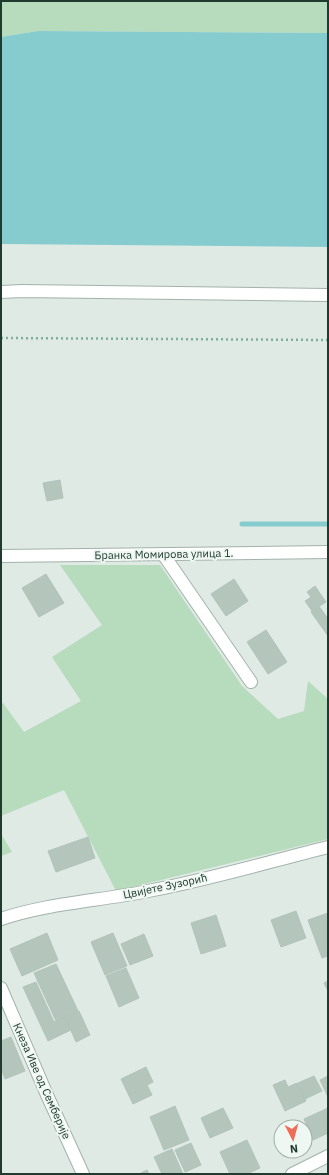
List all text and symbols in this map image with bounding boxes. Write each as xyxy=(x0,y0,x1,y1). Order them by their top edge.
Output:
street label: Бранка Момирова улица 1. xyxy=(94,546,234,562)
street label: Цвијете Зузорић xyxy=(122,870,208,902)
street label: Кнеза Иве од Семберије xyxy=(10,1021,74,1141)
north arrow xyxy=(273,1119,313,1159)
text: N xyxy=(289,1142,299,1156)

